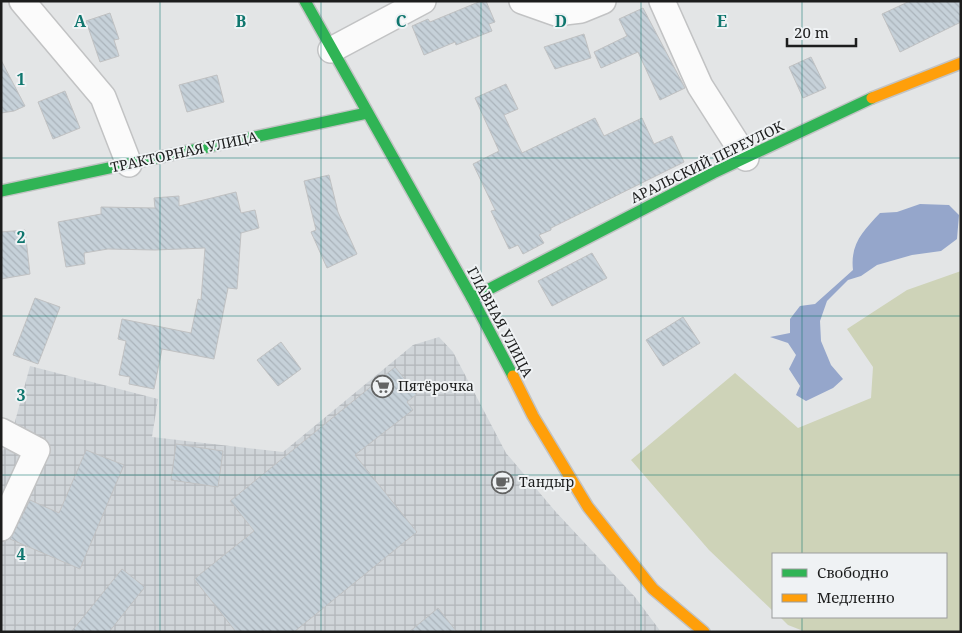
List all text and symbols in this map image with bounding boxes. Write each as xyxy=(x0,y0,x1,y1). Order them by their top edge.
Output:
text: A xyxy=(74,10,87,32)
text: B xyxy=(236,10,247,32)
text: C xyxy=(396,10,407,32)
text: D xyxy=(555,10,567,32)
text: E xyxy=(717,10,727,32)
scale bar xyxy=(787,15,856,47)
text: 20 m xyxy=(794,22,829,42)
text: 1 xyxy=(16,68,26,90)
street label: АРАЛЬСКИЙ ПЕРЕУЛОК xyxy=(627,116,787,207)
street label: ТРАКТОРНАЯ УЛИЦА xyxy=(109,127,259,176)
text: 2 xyxy=(16,226,26,248)
street label: ГЛАВНАЯ УЛИЦА xyxy=(463,263,538,380)
supermarket icon: Пятёрочка xyxy=(370,374,394,398)
place label: Пятёрочка xyxy=(398,376,474,395)
text: 3 xyxy=(16,384,26,406)
cafe icon: Тандыр xyxy=(491,470,515,494)
place label: Тандыр xyxy=(519,472,574,491)
text: 4 xyxy=(16,543,26,565)
legend xyxy=(772,553,947,618)
text: Свободно xyxy=(817,562,889,582)
text: Медленно xyxy=(817,587,895,607)

